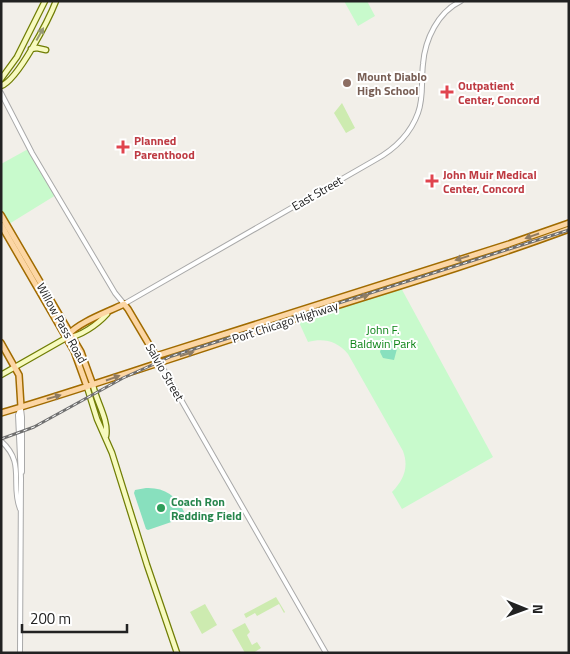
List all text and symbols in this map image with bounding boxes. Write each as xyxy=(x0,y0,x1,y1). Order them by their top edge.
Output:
one-way arrow xyxy=(35,27,44,40)
place label: Mount Diablo High School xyxy=(357,67,427,100)
place label: Outpatient Center, Concord xyxy=(458,76,540,109)
marker: Mount Diablo High School xyxy=(341,77,353,89)
marker: Outpatient Center, Concord xyxy=(440,85,454,99)
place label: Planned Parenthood xyxy=(134,131,195,164)
marker: Planned Parenthood xyxy=(116,140,130,154)
place label: John Muir Medical Center, Concord xyxy=(443,165,537,198)
street label: East Street xyxy=(288,170,347,215)
marker: John Muir Medical Center, Concord xyxy=(425,174,439,188)
one-way arrow xyxy=(524,232,539,240)
one-way arrow xyxy=(454,255,469,263)
street label: Willow Pass Road xyxy=(32,279,92,367)
one-way arrow xyxy=(355,293,370,301)
street label: Port Chicago Highway xyxy=(230,296,341,348)
park label: John F. Baldwin Park xyxy=(350,320,416,353)
street label: Salvio Street xyxy=(141,340,190,405)
one-way arrow xyxy=(180,349,195,357)
one-way arrow xyxy=(106,374,121,382)
one-way arrow xyxy=(46,393,61,401)
place label: Coach Ron Redding Field xyxy=(171,492,242,525)
marker: Coach Ron Redding Field xyxy=(155,502,167,514)
north arrow xyxy=(500,584,550,634)
scale bar xyxy=(22,602,128,634)
text: N xyxy=(528,604,549,614)
text: 200 m xyxy=(30,607,71,630)

